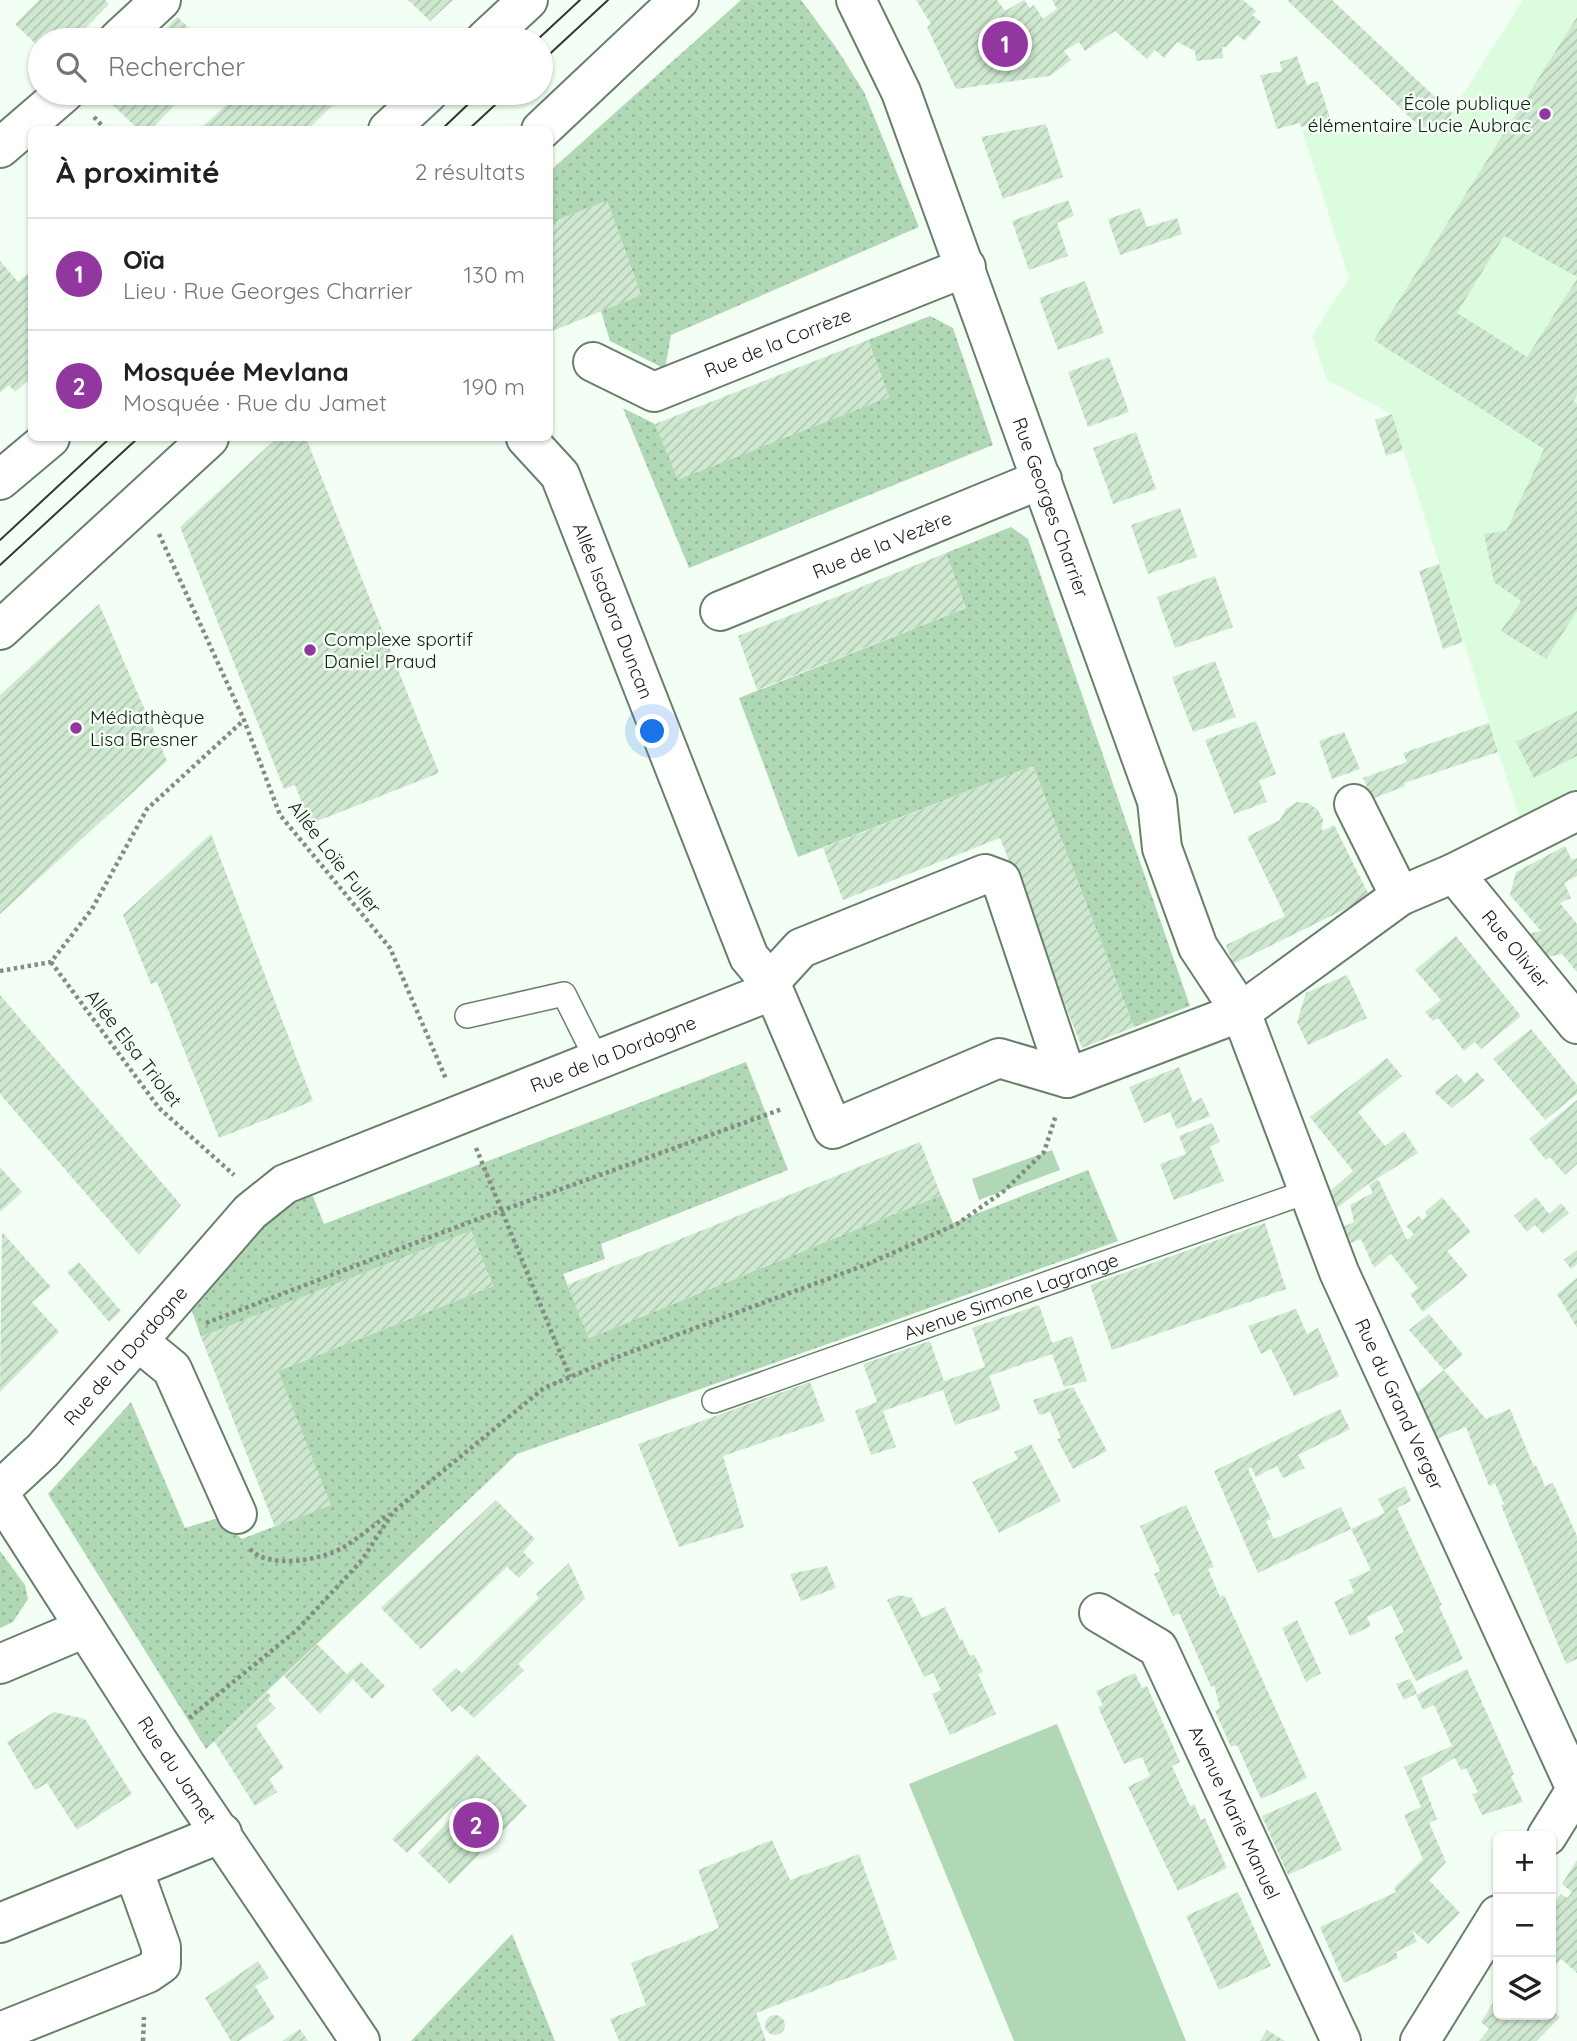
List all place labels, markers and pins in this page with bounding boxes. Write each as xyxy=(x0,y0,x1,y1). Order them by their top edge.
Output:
pin: 1 xyxy=(982,18,1028,70)
place label: École publique élémentaire Lucie Aubrac xyxy=(1308,91,1531,137)
marker: École publique élémentaire Lucie Aubrac xyxy=(1537,106,1553,122)
place label: Complexe sportif Daniel Praud xyxy=(324,627,473,673)
marker: Complexe sportif Daniel Praud xyxy=(302,642,318,658)
place label: Médiathèque Lisa Bresner xyxy=(90,705,205,751)
marker: Médiathèque Lisa Bresner xyxy=(68,720,84,736)
pin: 2 xyxy=(453,1799,499,1851)

